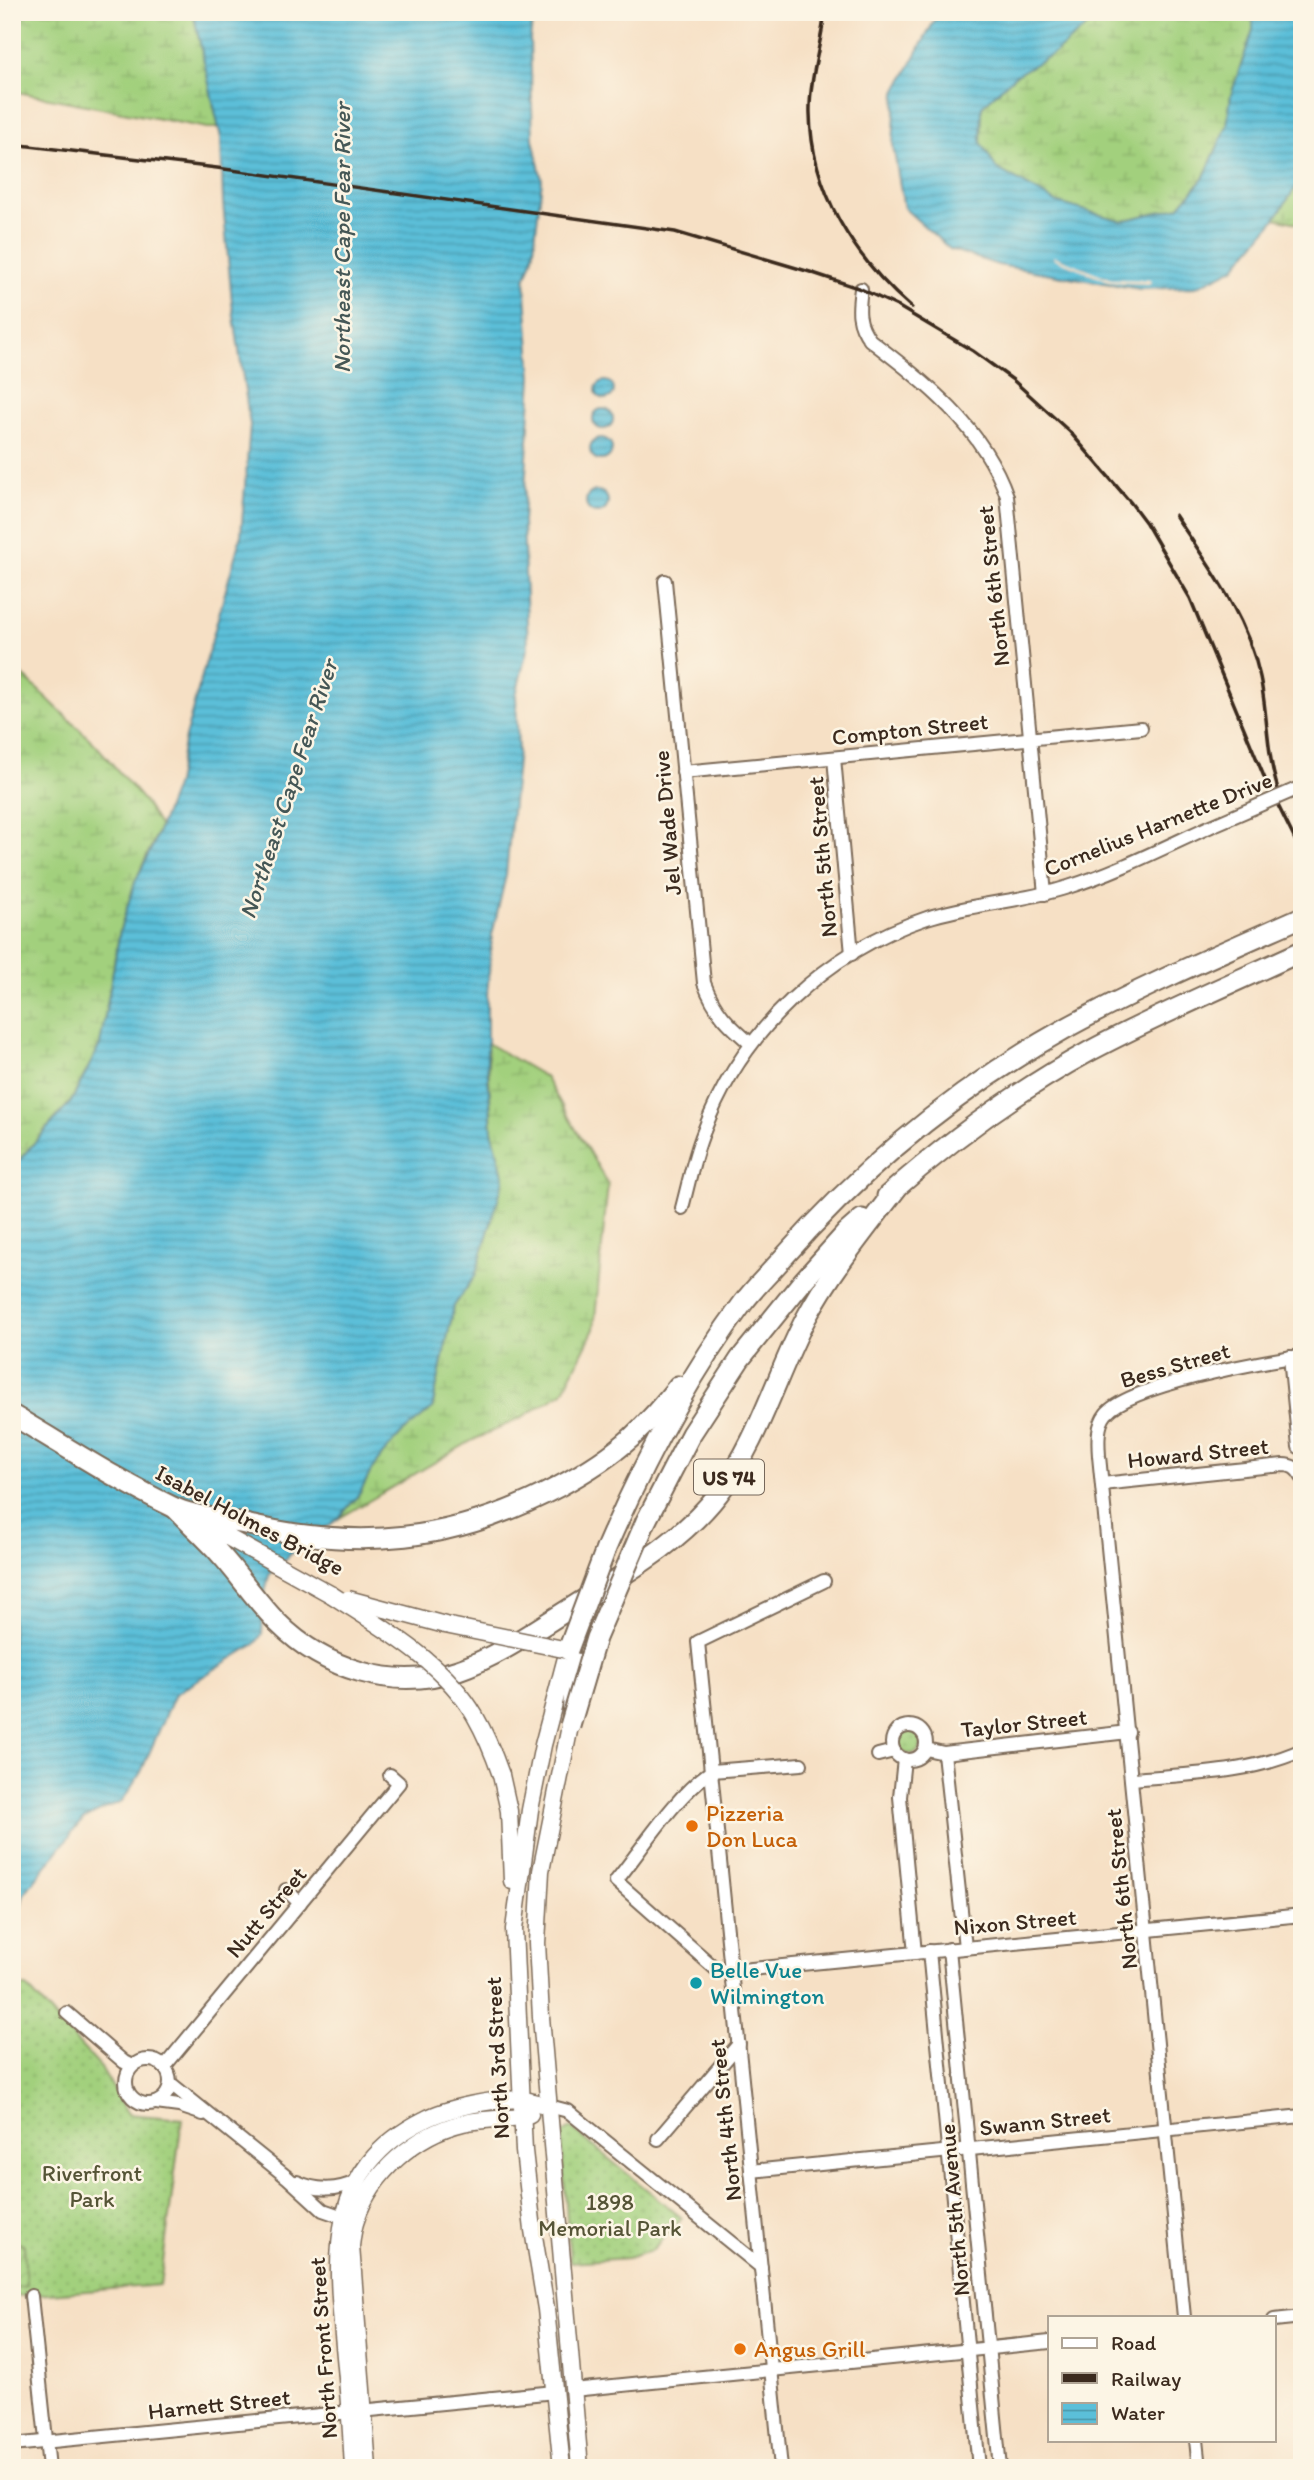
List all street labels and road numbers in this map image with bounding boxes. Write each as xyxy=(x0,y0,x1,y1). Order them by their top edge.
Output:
street label: North 6th Street xyxy=(971,504,1015,668)
street label: Compton Street xyxy=(830,707,990,751)
street label: Jel Wade Drive xyxy=(647,749,687,897)
street label: Cornelius Harnette Drive xyxy=(1040,765,1276,883)
street label: North 5th Street xyxy=(801,775,843,939)
street label: Bess Street xyxy=(1117,1336,1233,1394)
street label: Howard Street xyxy=(1126,1432,1270,1474)
street label: Isabel Holmes Bridge xyxy=(151,1458,349,1582)
road number: US 74 xyxy=(694,1460,764,1494)
street label: Taylor Street xyxy=(960,1702,1089,1744)
street label: North 6th Street xyxy=(1099,1807,1143,1971)
street label: Nutt Street xyxy=(220,1860,313,1963)
street label: Nixon Street xyxy=(952,1903,1078,1941)
street label: North 3rd Street xyxy=(479,1976,515,2140)
street label: North 4th Street xyxy=(703,2037,747,2203)
street label: Swann Street xyxy=(978,2100,1112,2142)
street label: North 5th Avenue xyxy=(933,2123,975,2297)
street label: North Front Street xyxy=(303,2256,343,2440)
street label: Harnett Street xyxy=(146,2383,292,2425)

